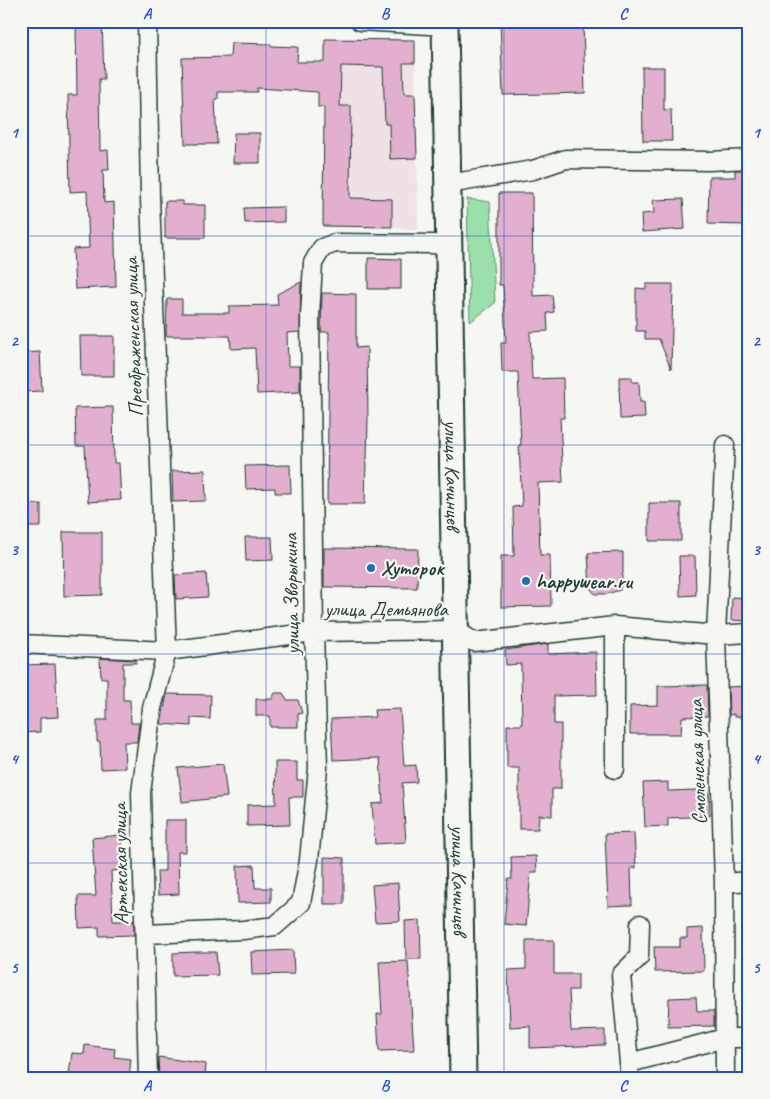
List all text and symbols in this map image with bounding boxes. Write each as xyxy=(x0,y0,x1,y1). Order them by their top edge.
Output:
text: A xyxy=(143,4,153,24)
text: B xyxy=(381,4,391,24)
text: C xyxy=(619,4,629,24)
text: 1 xyxy=(10,123,19,143)
text: 1 xyxy=(752,123,761,143)
street label: Преображенская улица xyxy=(117,255,149,417)
text: 2 xyxy=(10,331,19,351)
text: 2 xyxy=(752,331,761,351)
street label: улица Качинцев xyxy=(439,418,467,535)
street label: улица Зворыкина xyxy=(277,532,305,657)
text: 3 xyxy=(10,540,19,560)
text: 3 xyxy=(752,540,761,560)
place label: Хуторок xyxy=(381,555,445,581)
marker: Хуторок xyxy=(365,562,377,574)
place label: happywear.ru xyxy=(536,568,634,594)
marker: happywear.ru xyxy=(520,575,532,587)
street label: улица Демьянова xyxy=(322,596,449,622)
street label: Смоленская улица xyxy=(682,697,712,825)
text: 4 xyxy=(10,749,19,769)
text: 4 xyxy=(752,749,761,769)
street label: Артекская улица xyxy=(106,800,134,925)
street label: улица Качинцев xyxy=(446,823,474,940)
text: 5 xyxy=(11,958,20,978)
text: 5 xyxy=(753,958,762,978)
text: A xyxy=(143,1076,153,1096)
text: B xyxy=(381,1076,391,1096)
text: C xyxy=(619,1076,629,1096)

